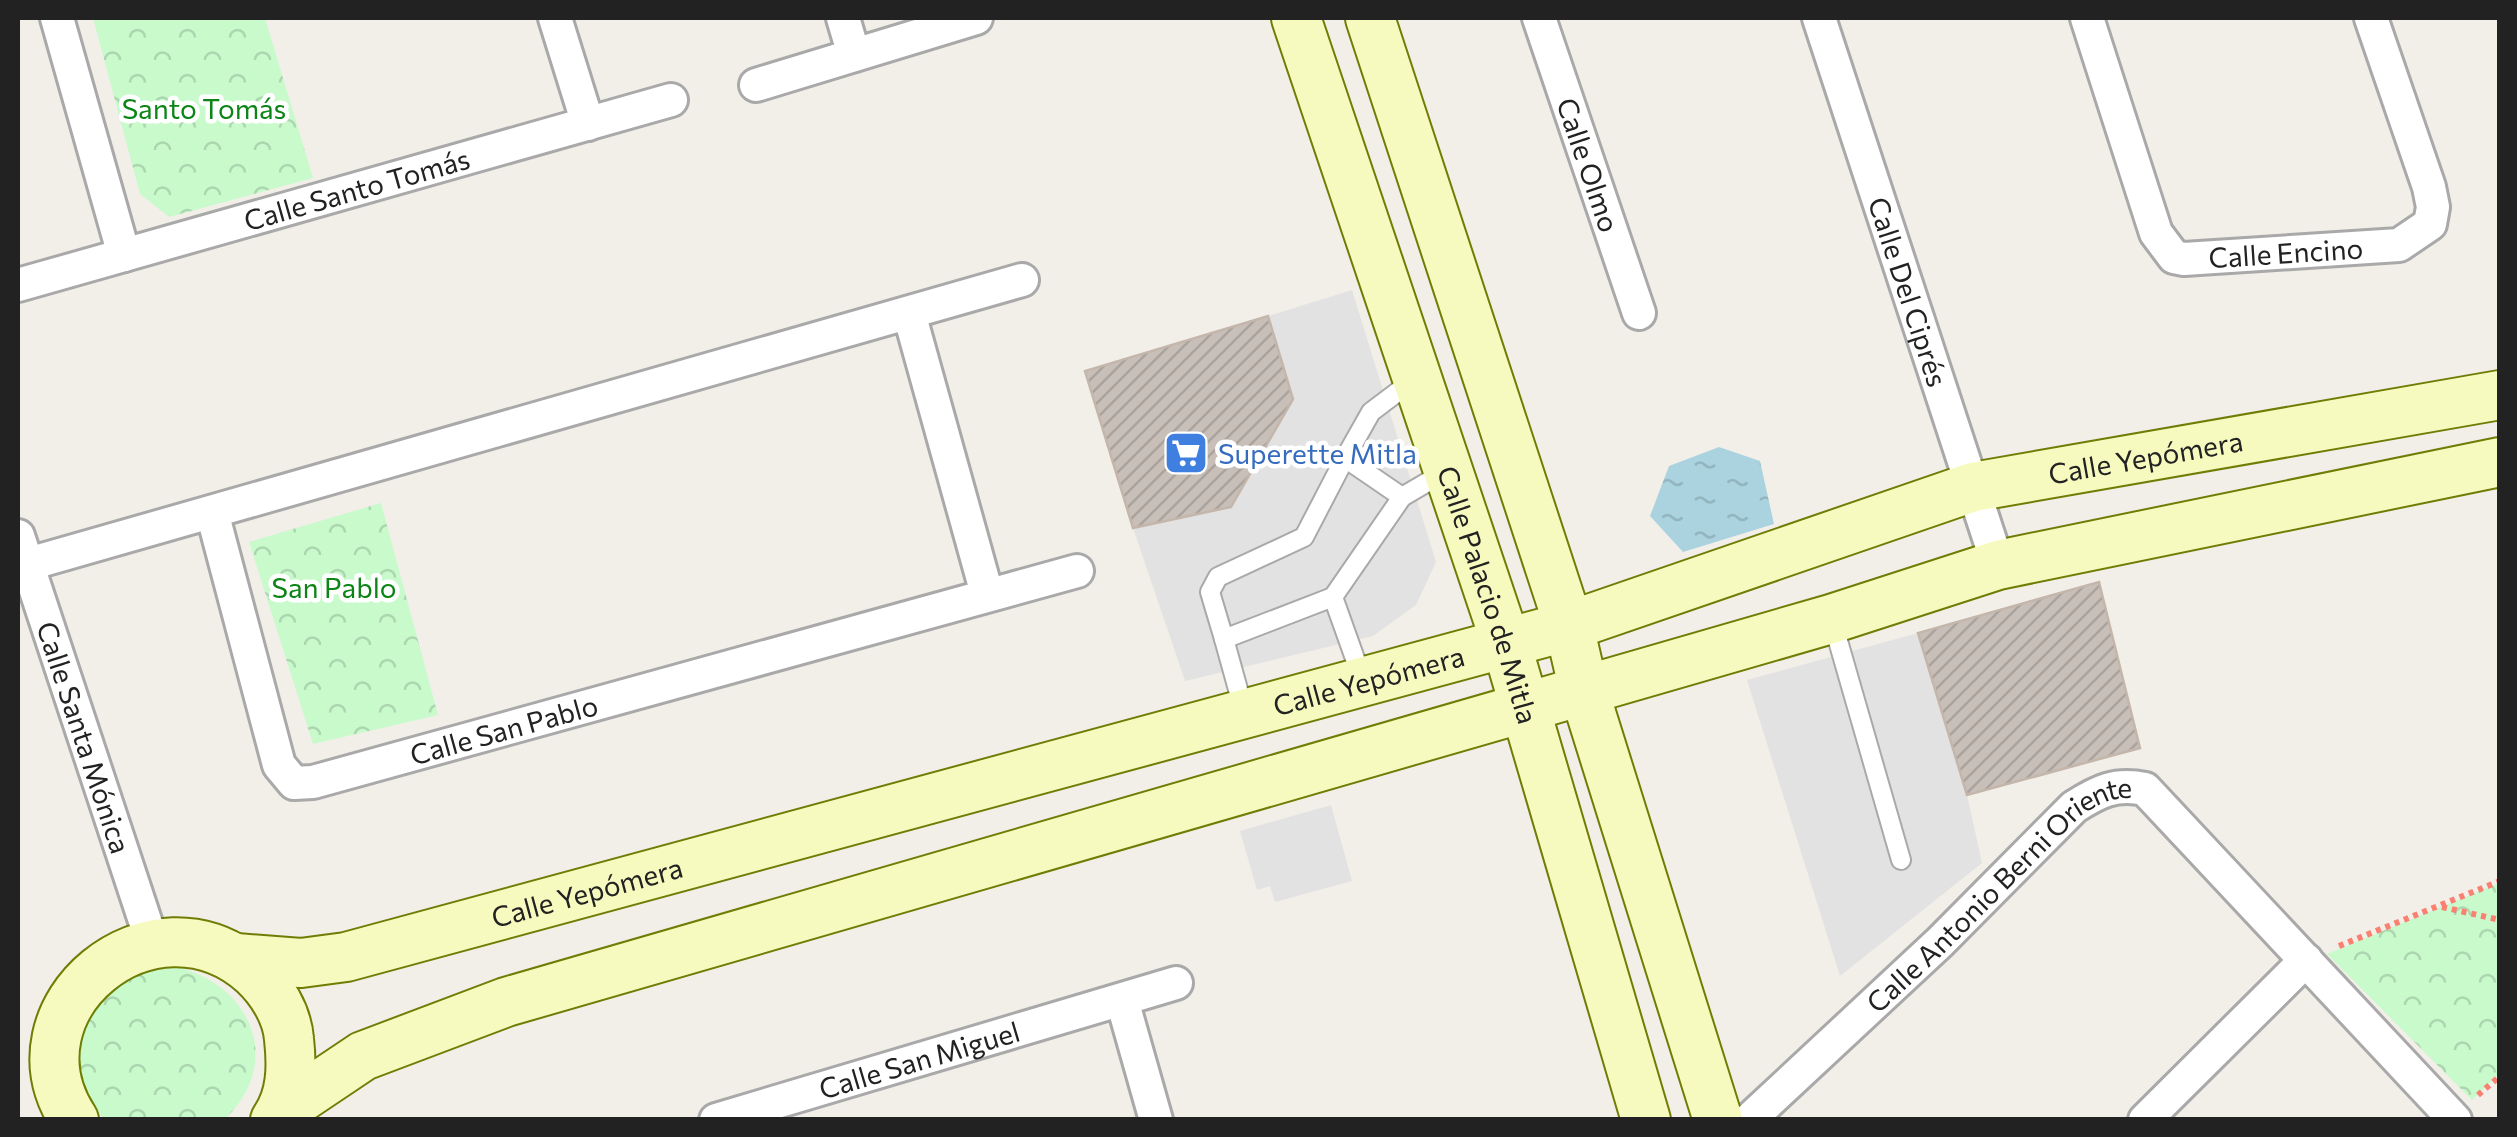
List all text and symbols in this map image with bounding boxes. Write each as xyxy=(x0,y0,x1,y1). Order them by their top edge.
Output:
park label: Santo Tomás xyxy=(122,91,286,125)
street label: Calle Olmo xyxy=(1550,93,1627,236)
street label: Calle Santo Tomás xyxy=(240,141,473,237)
street label: Calle Del Ciprés xyxy=(1862,193,1955,391)
street label: Calle Encino xyxy=(2207,230,2364,274)
street label: Calle Yepómera xyxy=(2046,423,2245,491)
supermarket icon: Superette Mitla xyxy=(1163,430,1209,476)
place label: Superette Mitla xyxy=(1218,436,1417,470)
street label: Calle Palacio de Mitla xyxy=(1431,461,1546,728)
park label: San Pablo xyxy=(271,570,397,604)
street label: Calle Santa Mónica xyxy=(30,617,139,858)
street label: Calle Yepómera xyxy=(1269,638,1468,722)
street label: Calle San Pablo xyxy=(406,687,601,771)
street label: Calle Antonio Berni Oriente xyxy=(1859,770,2133,1019)
street label: Calle Yepómera xyxy=(487,850,686,934)
street label: Calle San Miguel xyxy=(815,1014,1023,1105)

